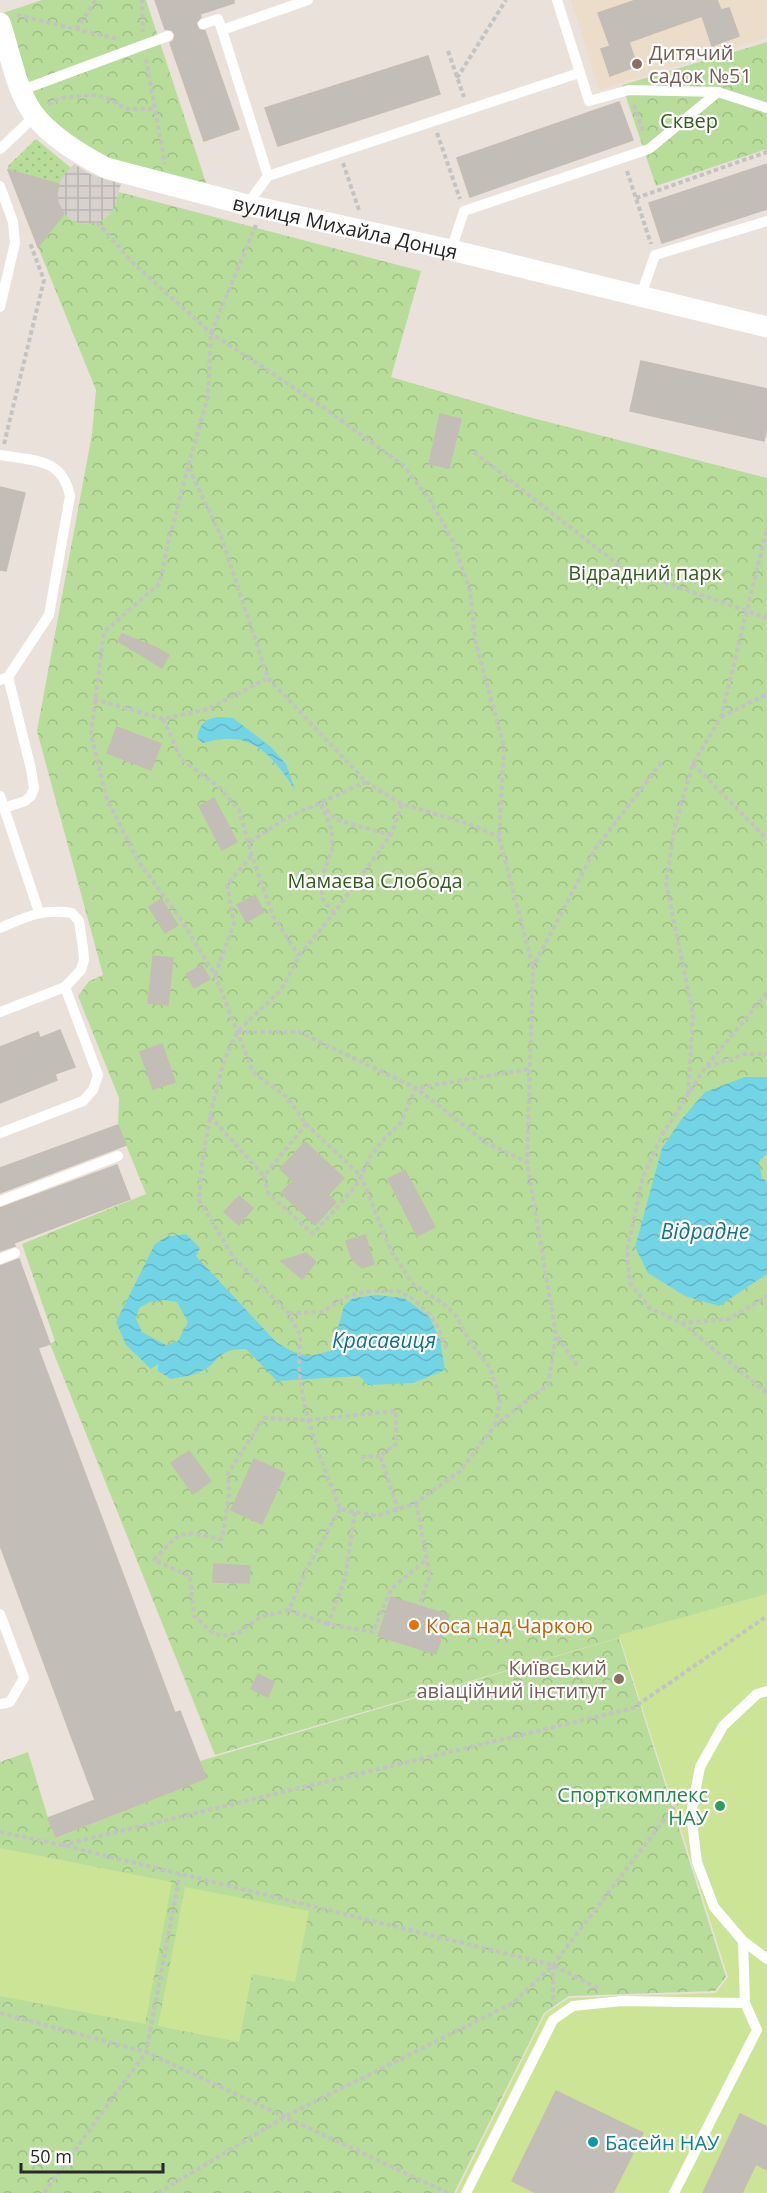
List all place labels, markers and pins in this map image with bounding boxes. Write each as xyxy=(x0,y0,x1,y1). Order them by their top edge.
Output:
place label: Дитячий садок №51 xyxy=(649,39,752,89)
marker: Дитячий садок №51 xyxy=(630,57,644,71)
place label: Коса над Чаркою xyxy=(426,1612,593,1639)
marker: Коса над Чаркою xyxy=(407,1618,421,1632)
place label: Київський авіаційний інститут xyxy=(416,1654,607,1704)
marker: Київський авіаційний інститут xyxy=(612,1672,626,1686)
place label: Спорткомплекс НАУ xyxy=(557,1781,709,1831)
marker: Спорткомплекс НАУ xyxy=(713,1799,727,1813)
place label: Басейн НАУ xyxy=(605,2129,720,2156)
marker: Басейн НАУ xyxy=(586,2135,600,2149)

